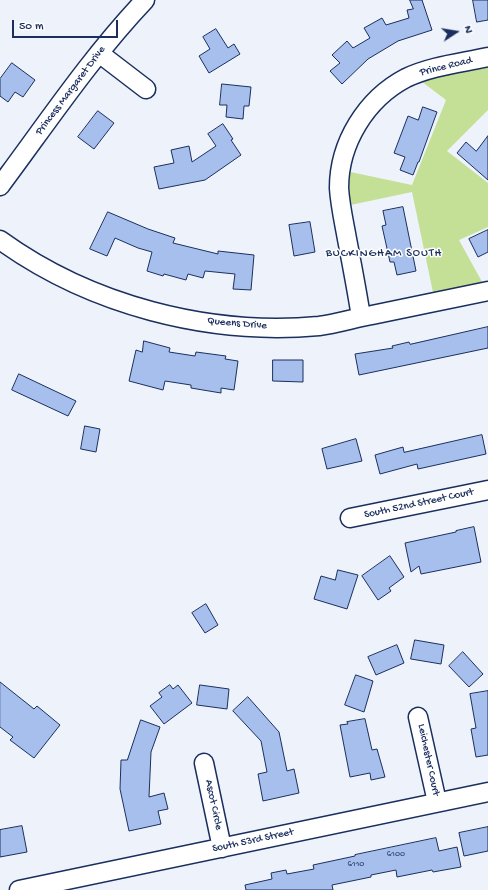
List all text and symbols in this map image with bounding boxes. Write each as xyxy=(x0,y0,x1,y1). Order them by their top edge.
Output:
scale bar xyxy=(14,12,120,38)
north arrow xyxy=(436,12,476,52)
text: 50 m xyxy=(19,20,44,34)
text: N xyxy=(461,25,474,34)
street label: Princess Margaret Drive xyxy=(33,44,109,138)
street label: Prince Road xyxy=(418,54,474,80)
district label: BUCKINGHAM SOUTH xyxy=(326,247,442,261)
street label: Queens Drive xyxy=(207,315,267,333)
street label: South 52nd Street Court xyxy=(363,486,475,522)
street label: Leichester Court xyxy=(414,723,442,797)
street label: Ascot Circle xyxy=(201,779,225,831)
street label: South 53rd Street xyxy=(211,826,295,856)
house number: 6100 xyxy=(387,850,405,860)
house number: 6110 xyxy=(348,860,364,870)

